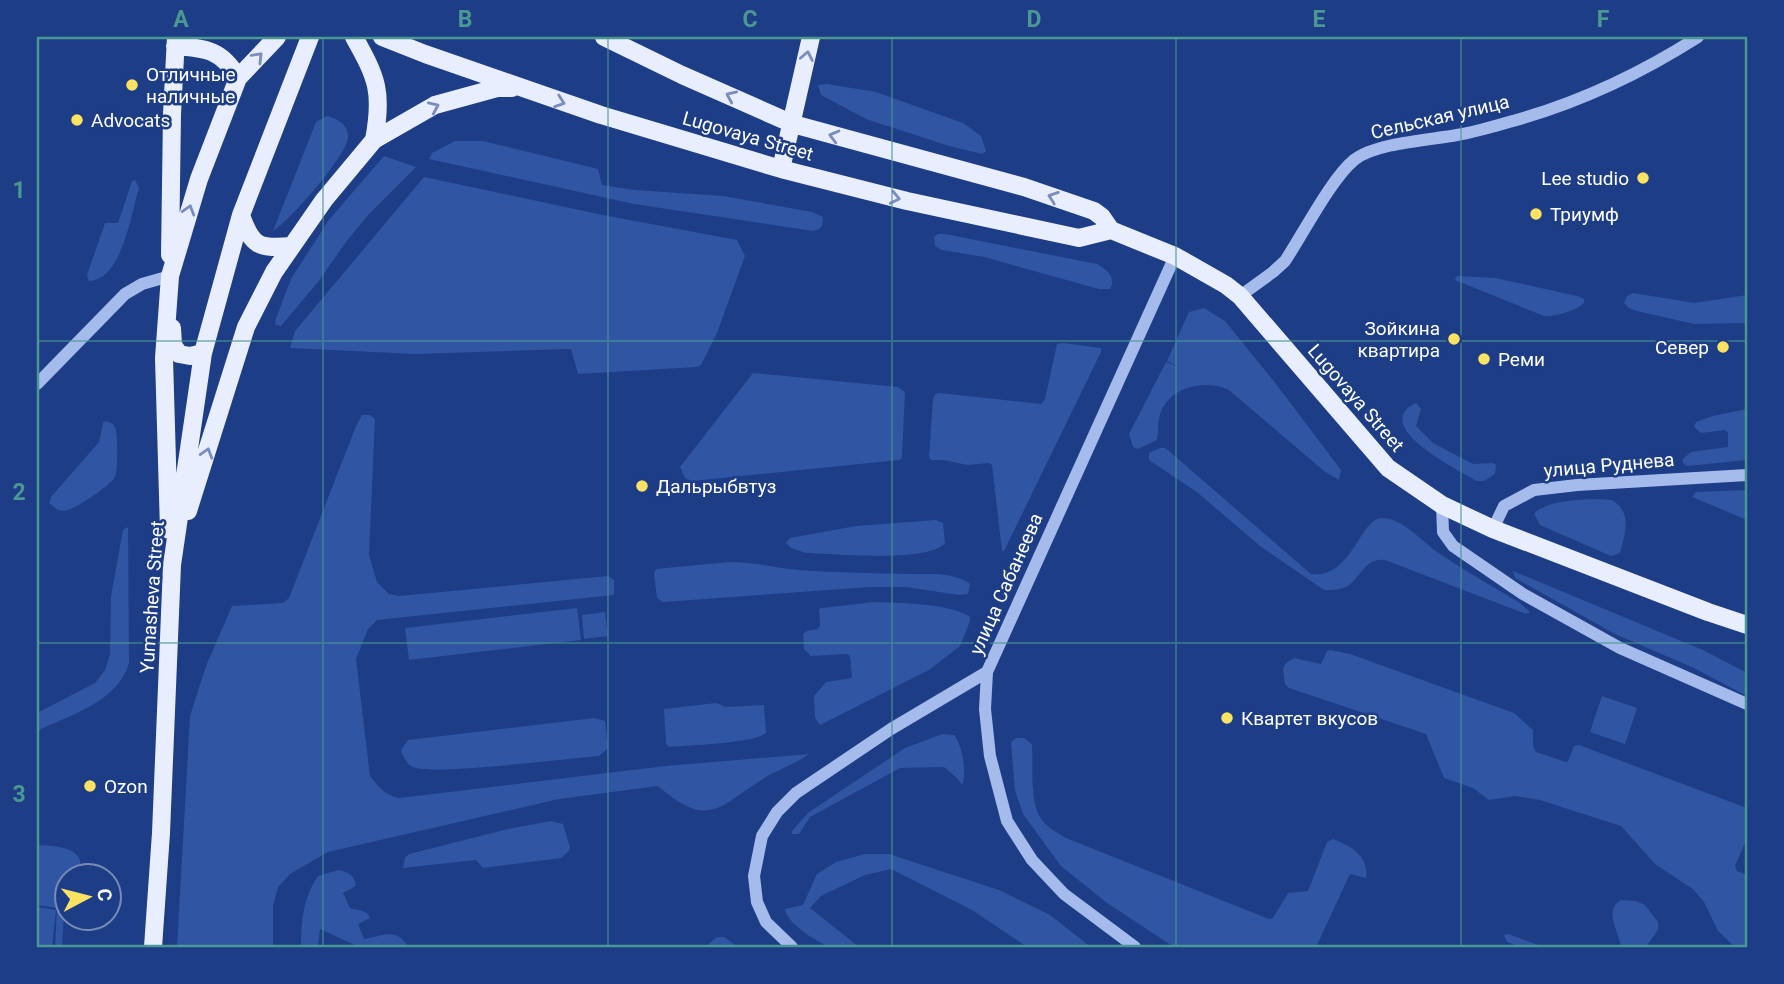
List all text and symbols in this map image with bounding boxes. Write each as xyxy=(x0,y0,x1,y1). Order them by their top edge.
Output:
text: A xyxy=(173,6,189,33)
text: B xyxy=(458,6,472,33)
text: C xyxy=(742,6,758,33)
text: D xyxy=(1027,6,1041,33)
text: E xyxy=(1313,6,1326,33)
text: F xyxy=(1597,6,1610,33)
one-way arrow xyxy=(799,50,814,62)
one-way arrow xyxy=(249,52,262,65)
place label: Отличные наличные xyxy=(146,63,236,108)
marker: Отличные наличные xyxy=(124,77,140,93)
one-way arrow xyxy=(725,90,738,104)
street label: Сельская улица xyxy=(1368,90,1512,144)
one-way arrow xyxy=(553,94,565,108)
one-way arrow xyxy=(427,101,439,115)
street label: Lugovaya Street xyxy=(680,106,816,166)
place label: Advocats xyxy=(91,109,170,132)
marker: Advocats xyxy=(69,112,85,128)
one-way arrow xyxy=(828,129,840,144)
place label: Lee studio xyxy=(1541,167,1629,190)
marker: Lee studio xyxy=(1635,170,1651,186)
text: 1 xyxy=(12,177,26,204)
one-way arrow xyxy=(889,190,901,204)
one-way arrow xyxy=(1048,191,1060,205)
place label: Триумф xyxy=(1550,203,1619,226)
one-way arrow xyxy=(181,205,196,217)
marker: Триумф xyxy=(1528,206,1544,222)
place label: Зойкина квартира xyxy=(1357,317,1440,362)
marker: Зойкина квартира xyxy=(1446,331,1462,347)
place label: Север xyxy=(1655,336,1709,359)
marker: Север xyxy=(1715,339,1731,355)
street label: Lugovaya Street xyxy=(1303,340,1409,456)
place label: Реми xyxy=(1498,348,1545,371)
marker: Реми xyxy=(1476,351,1492,367)
one-way arrow xyxy=(198,447,213,459)
street label: улица Руднева xyxy=(1543,448,1675,482)
place label: Дальрыбвтуз xyxy=(656,475,777,498)
marker: Дальрыбвтуз xyxy=(634,478,650,494)
text: 2 xyxy=(12,479,26,506)
street label: улица Сабанеева xyxy=(964,510,1048,658)
street label: Yumasheva Street xyxy=(135,520,169,674)
place label: Квартет вкусов xyxy=(1241,707,1378,730)
marker: Квартет вкусов xyxy=(1219,710,1235,726)
place label: Ozon xyxy=(104,775,148,798)
marker: Ozon xyxy=(82,778,98,794)
text: 3 xyxy=(12,781,26,808)
north arrow xyxy=(52,862,122,932)
text: С xyxy=(92,887,117,903)

